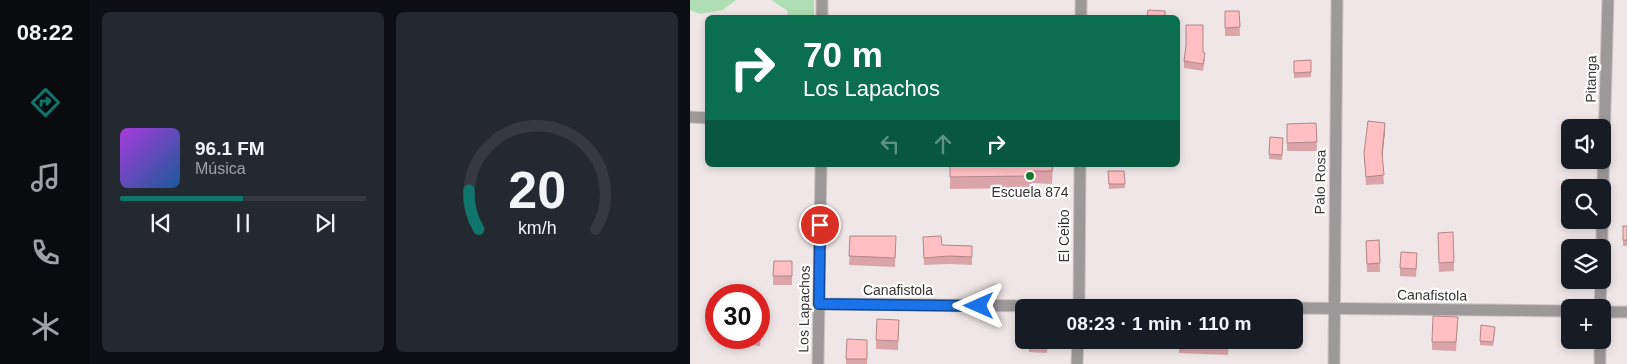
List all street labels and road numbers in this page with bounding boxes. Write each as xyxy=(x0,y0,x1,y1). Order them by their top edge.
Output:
street label: Pitanga xyxy=(1583,55,1599,103)
street label: Palo Rosa xyxy=(1311,149,1329,214)
street label: El Ceibo xyxy=(1056,209,1072,262)
street label: Los Lapachos xyxy=(795,265,813,353)
street label: Canafistola xyxy=(863,282,933,298)
street label: Canafistola xyxy=(1397,286,1467,304)

